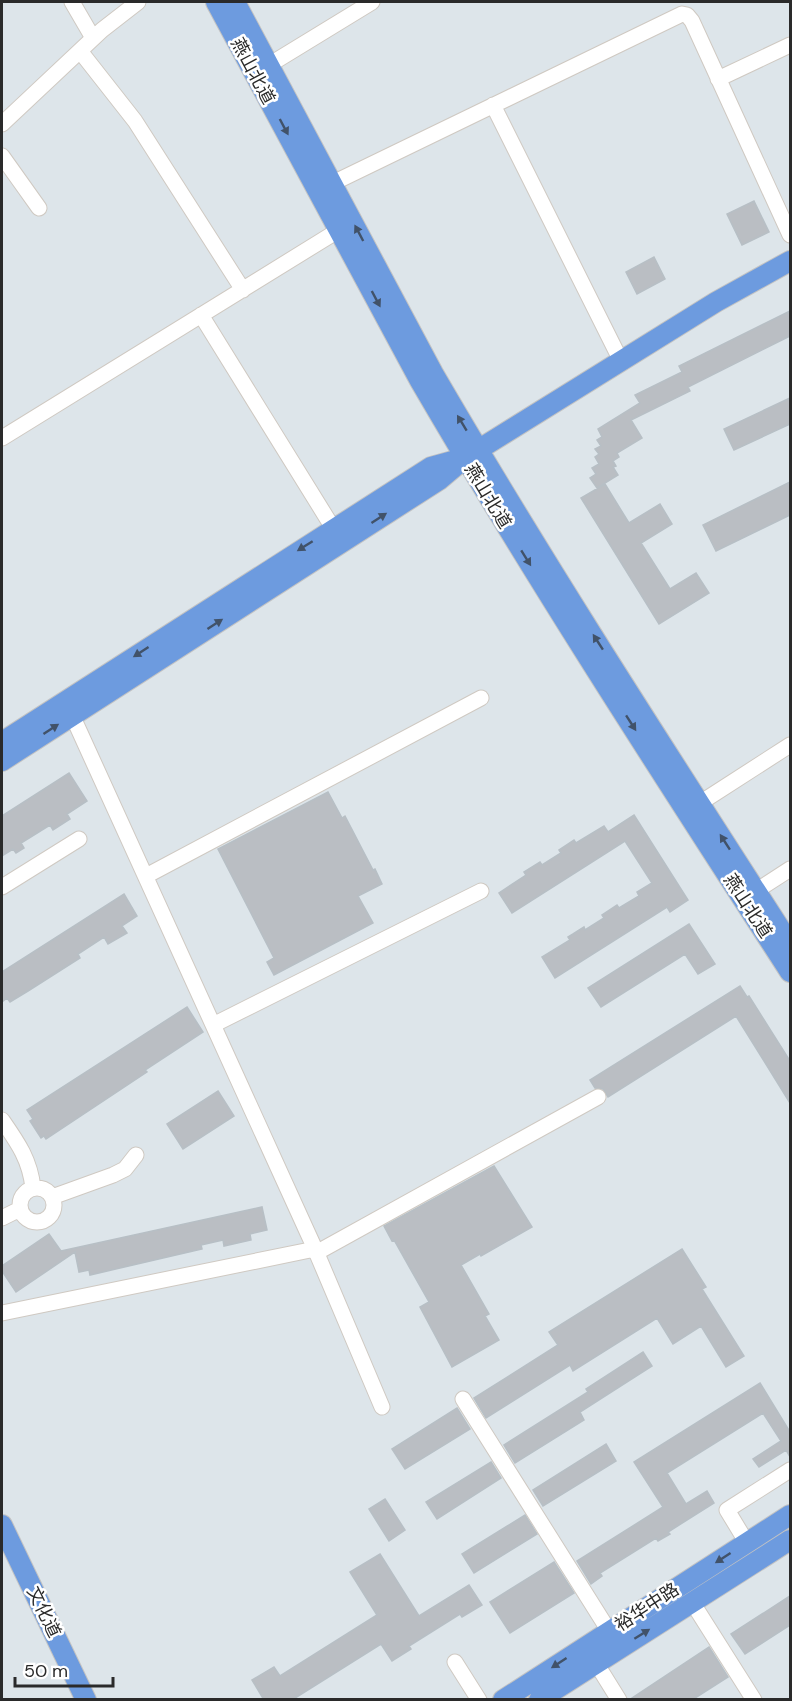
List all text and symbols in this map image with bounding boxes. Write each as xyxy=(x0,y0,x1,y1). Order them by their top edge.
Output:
street label: 燕山北道 xyxy=(226,34,280,108)
one-way arrow xyxy=(279,119,289,136)
one-way arrow xyxy=(354,224,364,241)
one-way arrow xyxy=(371,290,381,307)
one-way arrow xyxy=(457,414,467,431)
street label: 燕山北道 xyxy=(459,459,517,533)
one-way arrow xyxy=(371,513,387,524)
one-way arrow xyxy=(297,541,313,552)
one-way arrow xyxy=(520,550,531,566)
one-way arrow xyxy=(207,618,223,629)
one-way arrow xyxy=(592,634,603,650)
one-way arrow xyxy=(133,646,149,657)
one-way arrow xyxy=(625,714,637,730)
one-way arrow xyxy=(42,723,58,735)
one-way arrow xyxy=(720,834,731,850)
street label: 燕山北道 xyxy=(718,869,778,943)
one-way arrow xyxy=(716,1552,732,1564)
street label: 裕华中路 xyxy=(610,1577,684,1637)
street label: 文化道 xyxy=(21,1582,67,1642)
one-way arrow xyxy=(634,1629,650,1640)
scale bar xyxy=(15,1650,112,1688)
one-way arrow xyxy=(551,1658,567,1669)
text: 50 m xyxy=(24,1659,68,1683)

